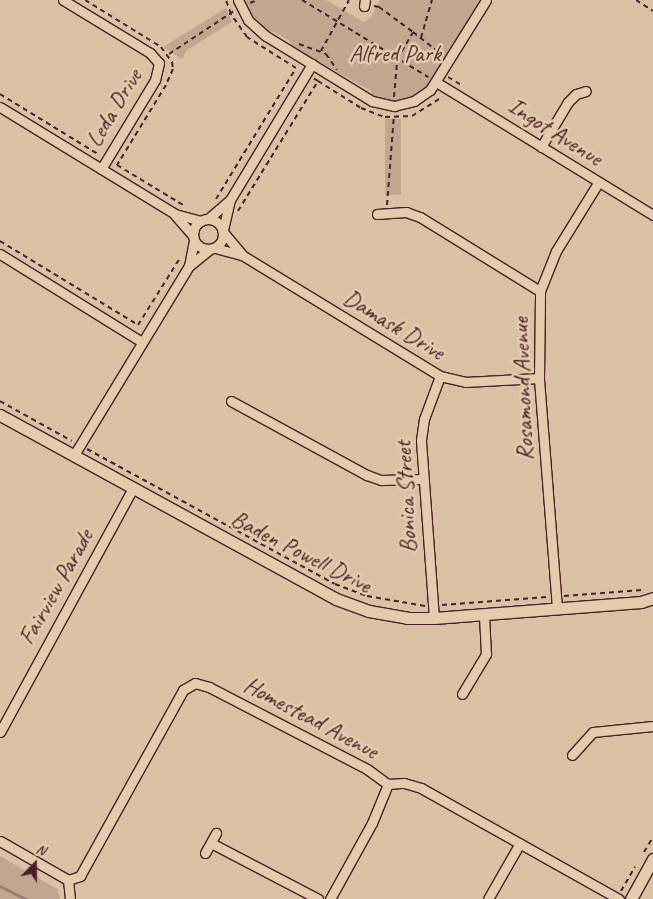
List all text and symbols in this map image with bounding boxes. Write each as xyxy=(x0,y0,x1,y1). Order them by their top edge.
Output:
park label: Alfred Park xyxy=(349,40,441,68)
street label: Leda Drive xyxy=(80,64,148,152)
street label: Ingot Avenue xyxy=(502,92,608,172)
street label: Damask Drive xyxy=(338,283,450,367)
street label: Rosamond Avenue xyxy=(506,317,540,461)
street label: Bonica Street xyxy=(389,440,423,554)
street label: Baden Powell Drive xyxy=(226,505,376,599)
street label: Fairview Parade xyxy=(12,524,100,650)
street label: Homestead Avenue xyxy=(239,671,383,765)
north arrow xyxy=(10,839,60,889)
text: N xyxy=(34,840,48,859)

